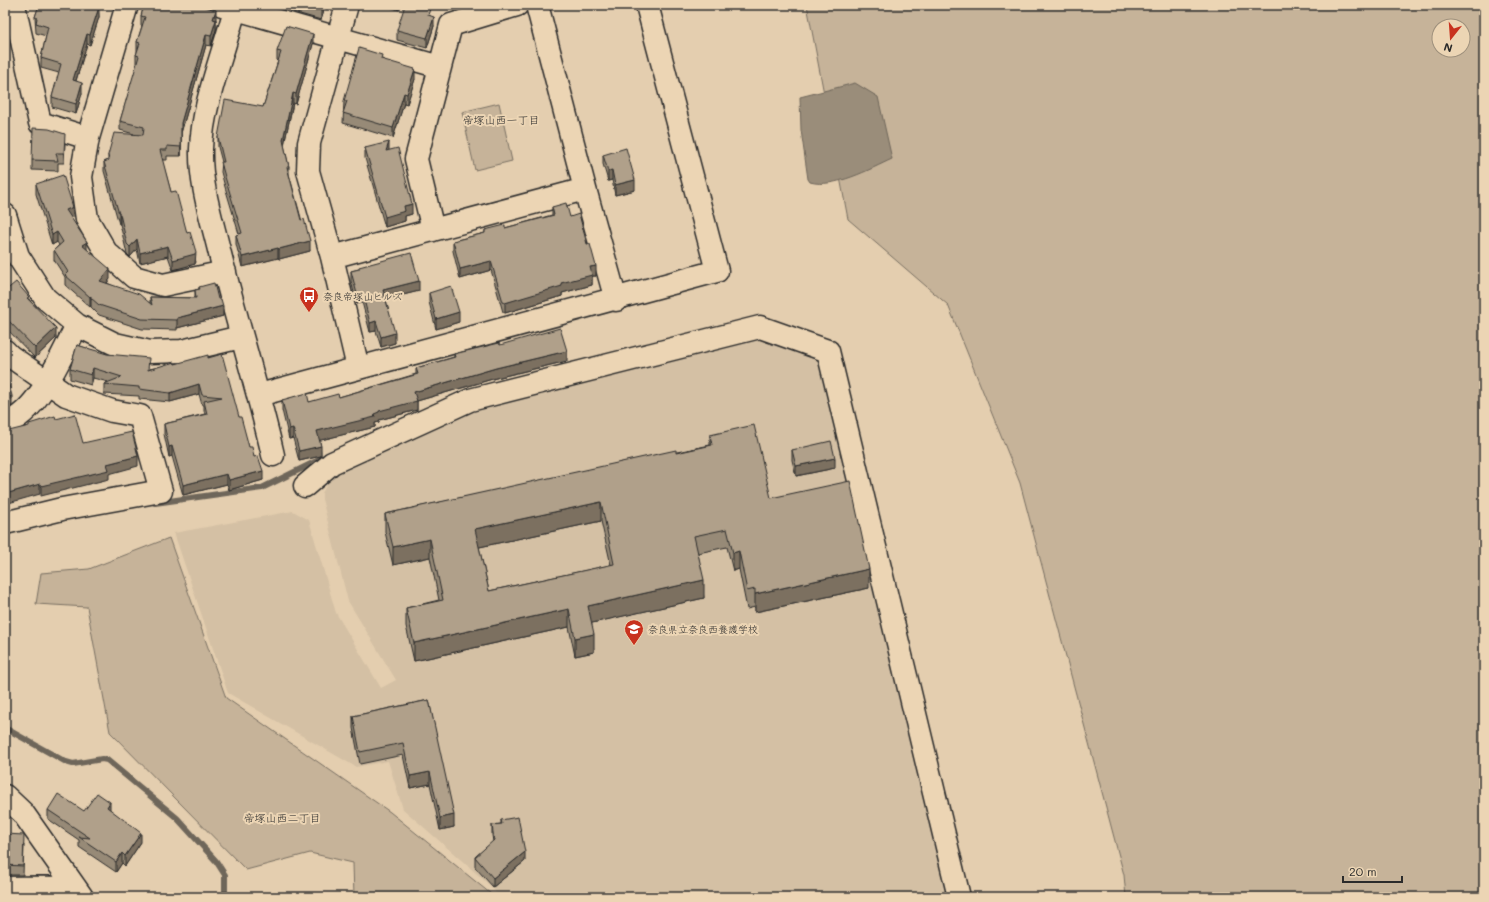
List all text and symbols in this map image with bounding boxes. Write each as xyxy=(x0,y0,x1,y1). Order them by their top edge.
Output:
north arrow xyxy=(1431,18,1471,58)
text: N xyxy=(1442,40,1454,56)
district label: 帝塚山西一丁目 xyxy=(463,112,540,127)
bus stop icon: 奈良帝塚山ヒルズ xyxy=(298,285,320,313)
place label: 奈良帝塚山ヒルズ xyxy=(323,289,403,303)
school or university icon: 奈良県立奈良西養護学校 xyxy=(623,618,645,646)
place label: 奈良県立奈良西養護学校 xyxy=(648,622,758,636)
district label: 帝塚山西二丁目 xyxy=(244,810,321,825)
scale bar xyxy=(1343,858,1402,884)
text: 20 m xyxy=(1349,863,1377,879)

